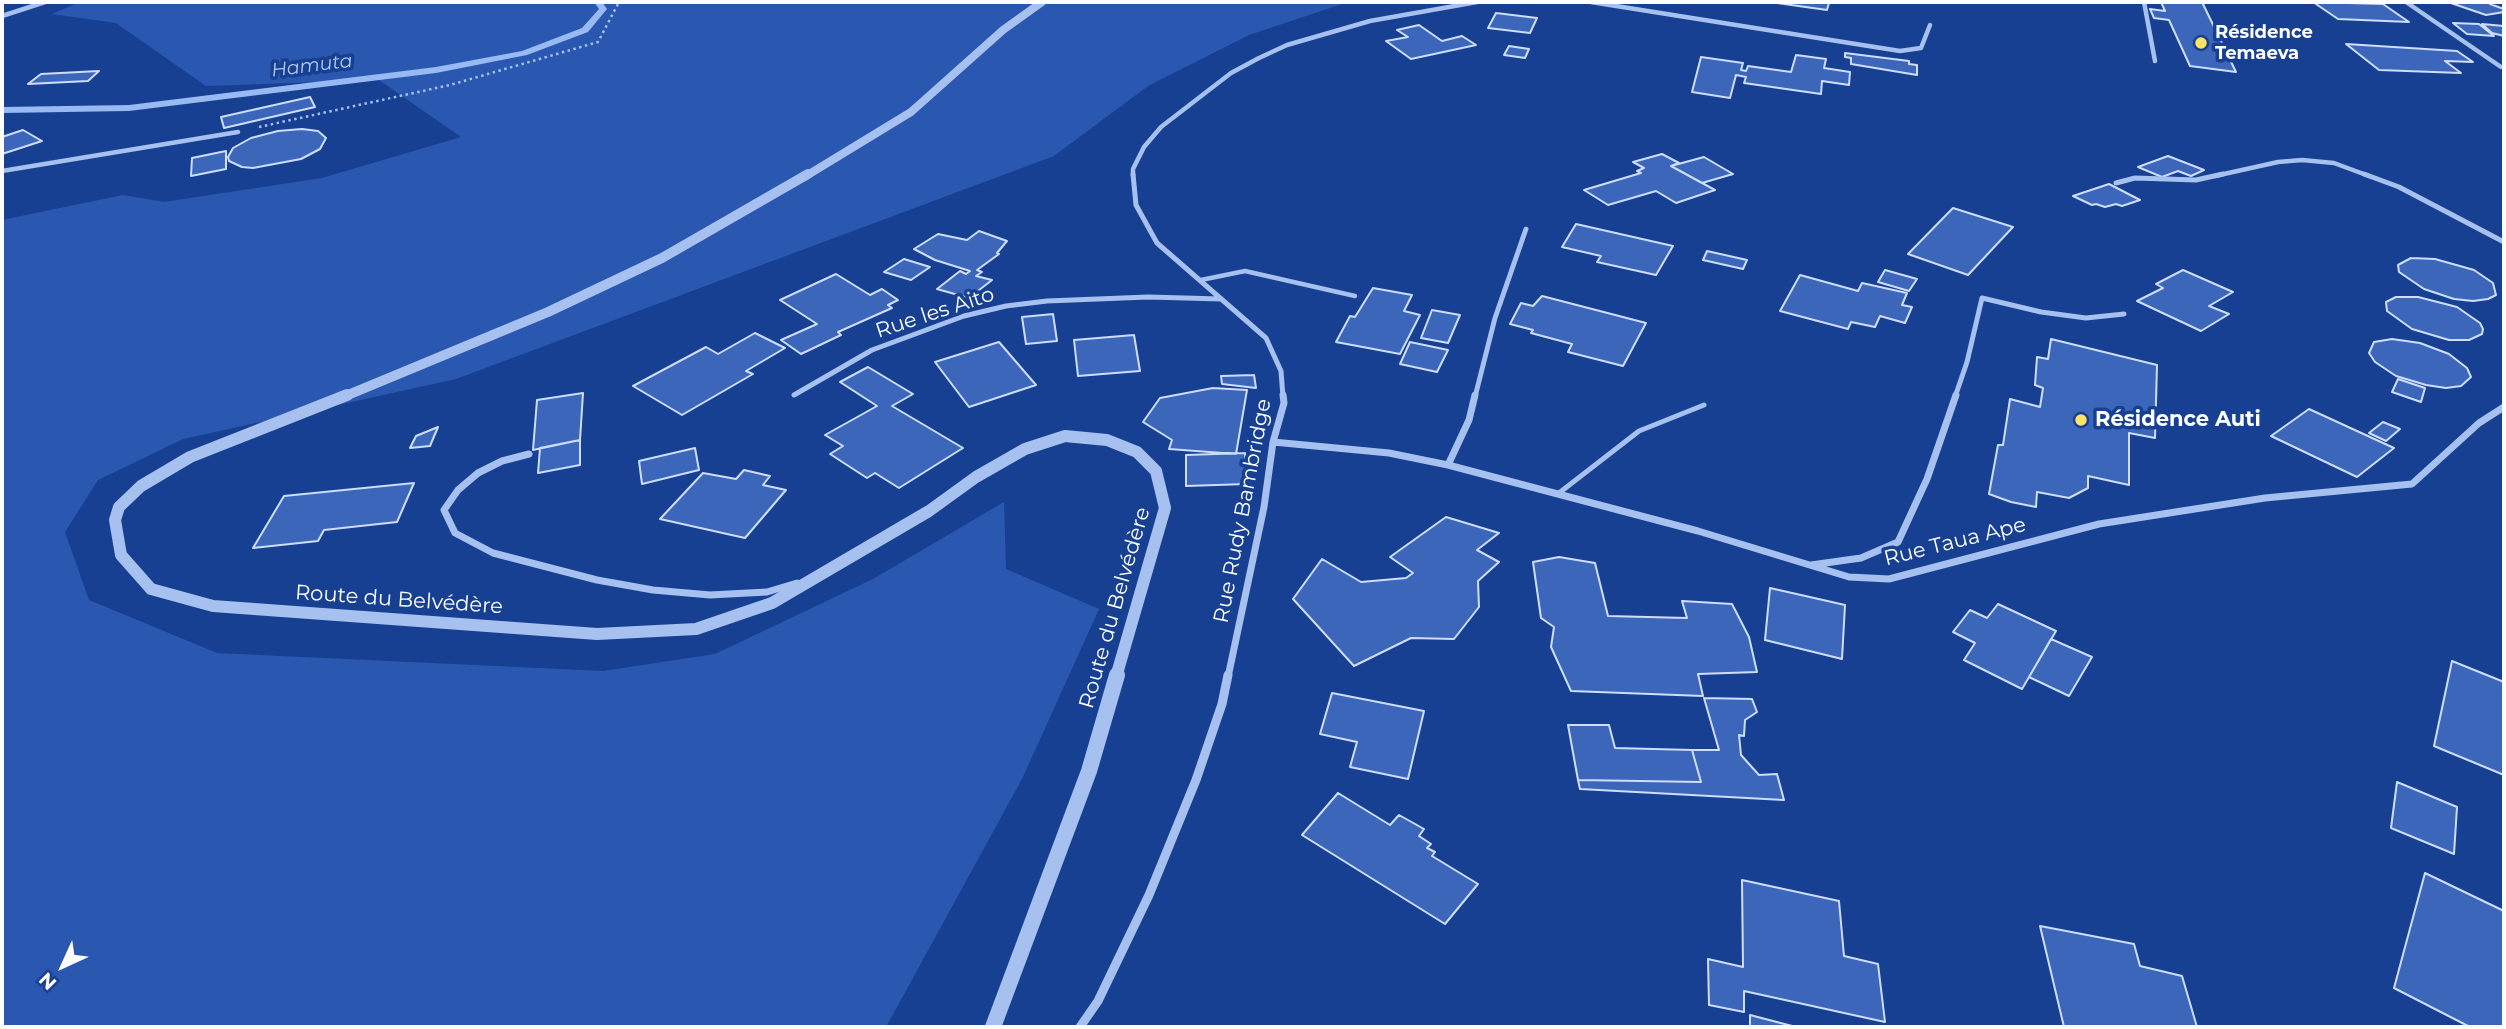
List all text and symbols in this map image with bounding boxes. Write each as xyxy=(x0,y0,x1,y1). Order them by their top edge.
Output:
place label: Résidence Temaeva xyxy=(2215,22,2313,64)
marker: Résidence Temaeva xyxy=(2193,35,2209,51)
water label: Hamuta xyxy=(270,50,354,82)
street label: Rue les Aito xyxy=(872,282,998,344)
street label: Rue Rudy Bambridge xyxy=(1209,397,1277,625)
place label: Résidence Auti xyxy=(2095,407,2261,433)
marker: Résidence Auti xyxy=(2073,412,2089,428)
street label: Route du Belvédère xyxy=(1074,504,1156,712)
street label: Rue Taua Ape xyxy=(1881,512,2029,572)
street label: Route du Belvédère xyxy=(294,580,504,620)
north arrow xyxy=(28,931,98,1001)
text: N xyxy=(34,968,61,995)

